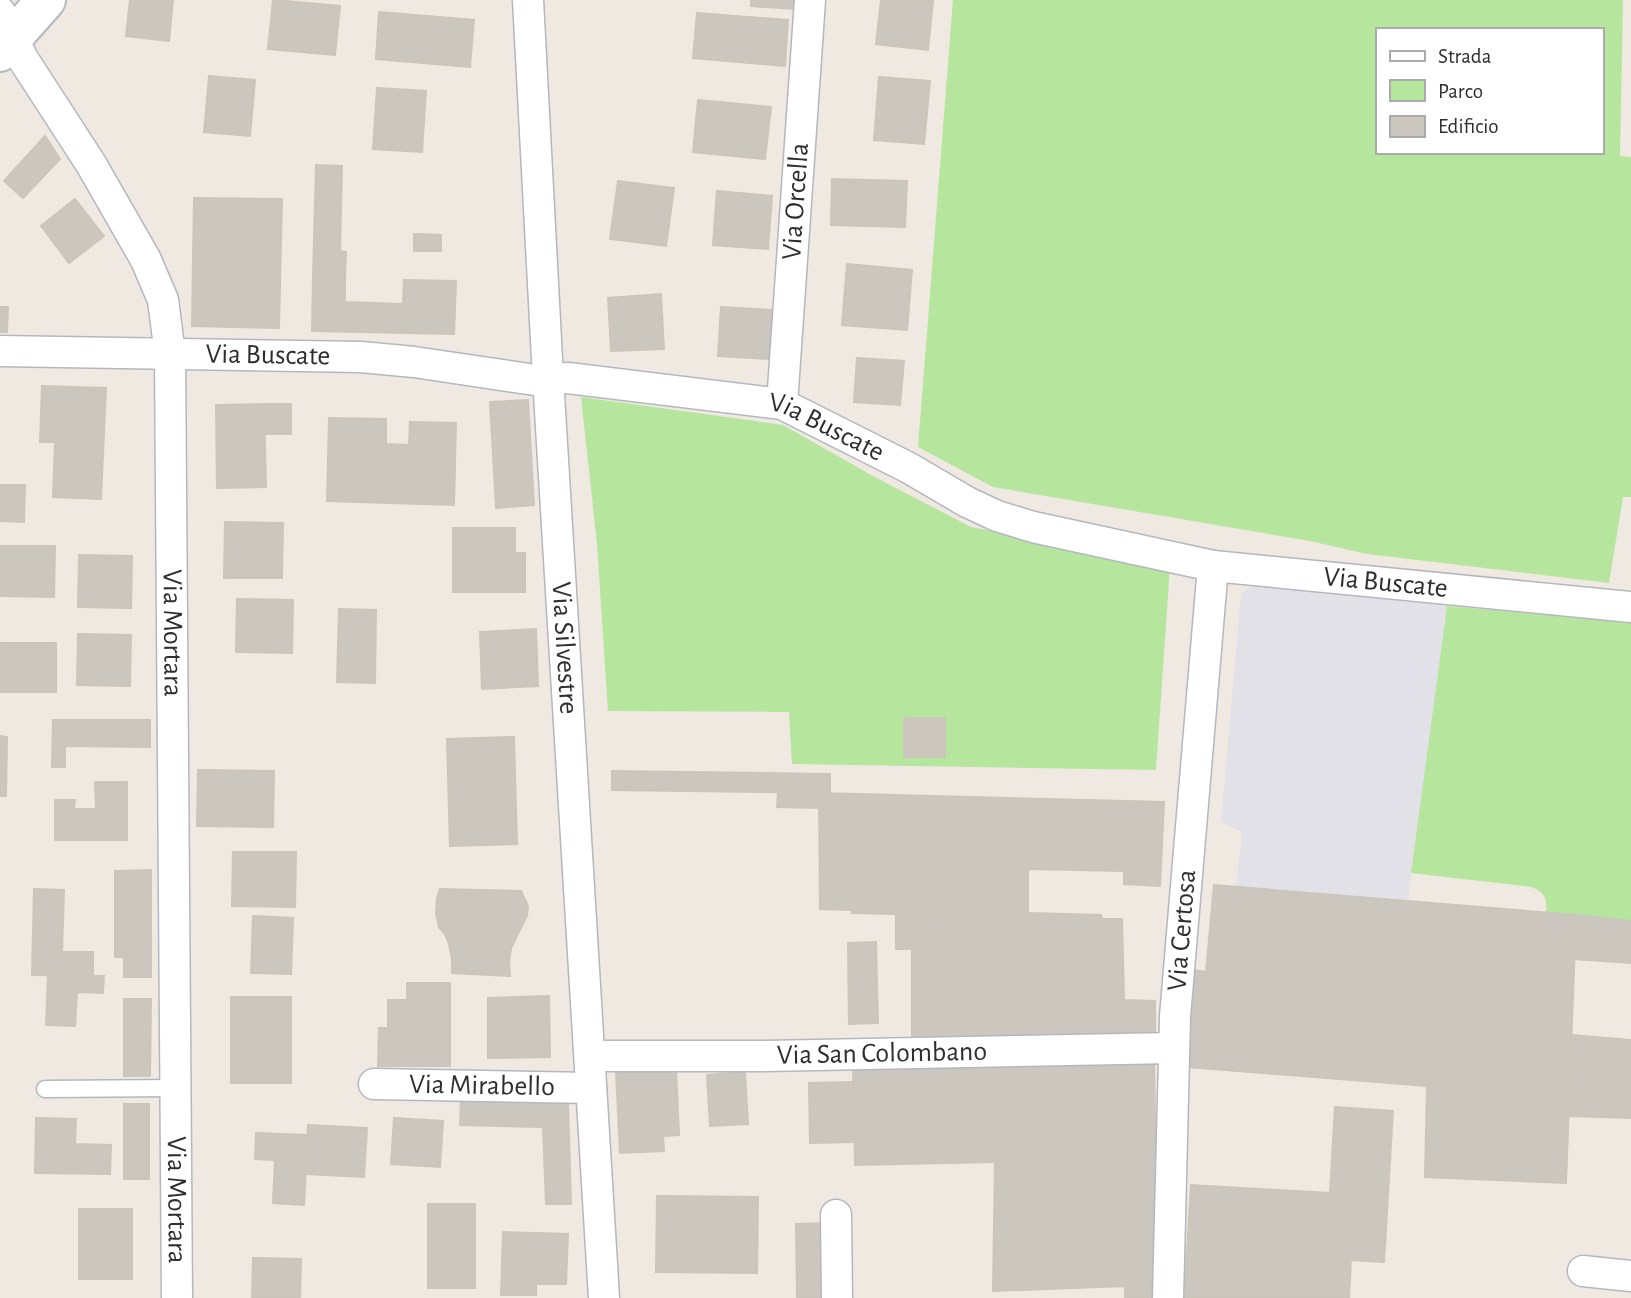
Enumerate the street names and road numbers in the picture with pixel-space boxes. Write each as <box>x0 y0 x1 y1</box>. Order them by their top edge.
street label: Via Orcella <box>778 142 814 261</box>
street label: Via Buscate <box>205 340 331 370</box>
street label: Via Buscate <box>768 389 888 467</box>
street label: Via Buscate <box>1322 563 1449 603</box>
street label: Via Mortara <box>158 569 187 697</box>
street label: Via Silvestre <box>546 581 582 715</box>
street label: Via Certosa <box>1163 869 1201 992</box>
street label: Via San Colombano <box>777 1038 987 1070</box>
street label: Via Mirabello <box>409 1071 555 1101</box>
street label: Via Mortara <box>162 1136 191 1264</box>

